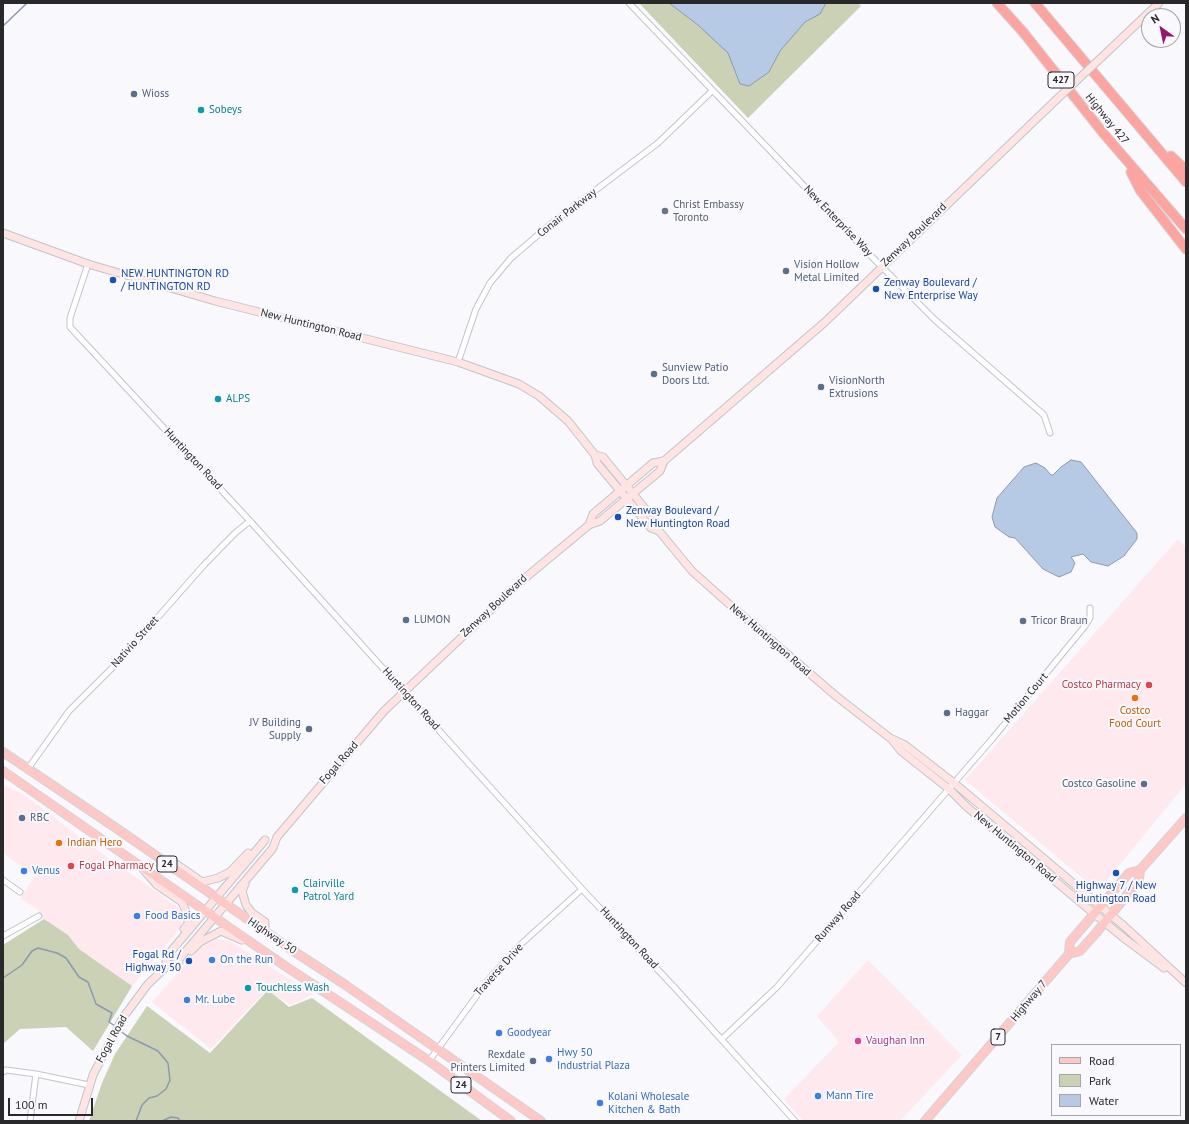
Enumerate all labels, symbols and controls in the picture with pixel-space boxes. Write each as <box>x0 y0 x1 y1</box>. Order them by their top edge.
north arrow <box>1141 8 1181 48</box>
text: N <box>1148 11 1162 27</box>
road number: 427 <box>1048 72 1074 88</box>
place label: Wioss <box>142 87 169 101</box>
marker: Wioss <box>129 89 139 99</box>
street label: Highway 427 <box>1082 91 1132 147</box>
place label: Sobeys <box>209 103 242 117</box>
marker: Sobeys <box>196 105 206 115</box>
street label: New Enterprise Way <box>801 183 875 259</box>
street label: Conair Parkway <box>535 186 599 240</box>
place label: Christ Embassy Toronto <box>673 198 744 224</box>
street label: Zenway Boulevard <box>879 200 949 270</box>
marker: Christ Embassy Toronto <box>660 206 670 216</box>
place label: Vision Hollow Metal Limited <box>794 258 859 284</box>
marker: Vision Hollow Metal Limited <box>781 266 791 276</box>
place label: NEW HUNTINGTON RD / HUNTINGTON RD <box>121 267 229 293</box>
marker: NEW HUNTINGTON RD / HUNTINGTON RD <box>108 275 118 285</box>
place label: Zenway Boulevard / New Enterprise Way <box>884 276 978 302</box>
marker: Zenway Boulevard / New Enterprise Way <box>871 284 881 294</box>
street label: New Huntington Road <box>259 306 363 344</box>
place label: Sunview Patio Doors Ltd. <box>662 361 728 387</box>
marker: Sunview Patio Doors Ltd. <box>649 369 659 379</box>
place label: VisionNorth Extrusions <box>829 374 885 400</box>
marker: VisionNorth Extrusions <box>816 382 826 392</box>
place label: ALPS <box>226 392 250 406</box>
marker: ALPS <box>213 394 223 404</box>
street label: Huntington Road <box>161 425 225 493</box>
place label: Zenway Boulevard / New Huntington Road <box>626 504 730 530</box>
marker: Zenway Boulevard / New Huntington Road <box>613 512 623 522</box>
street label: Zenway Boulevard <box>458 572 530 640</box>
street label: New Huntington Road <box>727 601 813 679</box>
place label: LUMON <box>414 613 450 627</box>
street label: Nativio Street <box>108 614 162 670</box>
place label: Tricor Braun <box>1031 614 1087 628</box>
marker: LUMON <box>401 615 411 625</box>
marker: Tricor Braun <box>1018 616 1028 626</box>
street label: Huntington Road <box>379 665 443 733</box>
street label: Motion Court <box>1001 670 1051 726</box>
place label: Costco Pharmacy <box>1062 678 1141 692</box>
marker: Costco Pharmacy <box>1144 680 1154 690</box>
marker: Costco Food Court <box>1130 693 1140 703</box>
place label: Costco Food Court <box>1109 704 1161 730</box>
place label: Haggar <box>955 706 989 720</box>
marker: Haggar <box>942 708 952 718</box>
place label: JV Building Supply <box>249 716 301 742</box>
marker: JV Building Supply <box>304 724 314 734</box>
street label: Fogal Road <box>317 739 361 787</box>
place label: Costco Gasoline <box>1062 777 1136 791</box>
marker: Costco Gasoline <box>1139 779 1149 789</box>
street label: New Huntington Road <box>971 809 1059 885</box>
place label: RBC <box>30 811 49 825</box>
marker: RBC <box>17 813 27 823</box>
place label: Indian Hero <box>67 836 122 850</box>
marker: Indian Hero <box>54 838 64 848</box>
road number: 24 <box>157 856 177 872</box>
place label: Fogal Pharmacy <box>79 859 154 873</box>
marker: Fogal Pharmacy <box>66 861 76 871</box>
place label: Venus <box>32 864 60 878</box>
marker: Venus <box>19 866 29 876</box>
marker: Highway 7 / New Huntington Road <box>1111 868 1121 878</box>
place label: Clairville Patrol Yard <box>303 877 354 903</box>
place label: Highway 7 / New Huntington Road <box>1076 879 1156 905</box>
marker: Clairville Patrol Yard <box>290 885 300 895</box>
street label: Runway Road <box>812 889 864 945</box>
street label: Huntington Road <box>597 904 661 972</box>
place label: Food Basics <box>145 909 200 923</box>
marker: Food Basics <box>132 911 142 921</box>
street label: Highway 50 <box>245 915 299 957</box>
street label: Traverse Drive <box>472 941 526 999</box>
place label: Fogal Rd / Highway 50 <box>125 948 181 974</box>
place label: On the Run <box>220 953 273 967</box>
marker: On the Run <box>207 955 217 965</box>
marker: Fogal Rd / Highway 50 <box>184 956 194 966</box>
street label: Highway 7 <box>1008 978 1050 1024</box>
place label: Touchless Wash <box>256 981 329 995</box>
marker: Touchless Wash <box>243 983 253 993</box>
place label: Mr. Lube <box>195 993 235 1007</box>
marker: Mr. Lube <box>182 995 192 1005</box>
street label: Fogal Road <box>94 1013 130 1065</box>
place label: Goodyear <box>507 1026 551 1040</box>
marker: Goodyear <box>494 1028 504 1038</box>
road number: 7 <box>991 1029 1005 1045</box>
place label: Vaughan Inn <box>866 1034 925 1048</box>
marker: Vaughan Inn <box>853 1036 863 1046</box>
legend <box>1051 1044 1181 1116</box>
place label: Hwy 50 Industrial Plaza <box>557 1046 630 1072</box>
place label: Rexdale Printers Limited <box>450 1048 525 1074</box>
text: Road <box>1089 1053 1114 1068</box>
marker: Hwy 50 Industrial Plaza <box>544 1054 554 1064</box>
marker: Rexdale Printers Limited <box>528 1056 538 1066</box>
text: Park <box>1089 1073 1111 1088</box>
road number: 24 <box>451 1077 471 1093</box>
place label: Mann Tire <box>826 1089 874 1103</box>
scale bar <box>10 1090 95 1116</box>
place label: Kolani Wholesale Kitchen & Bath <box>608 1090 689 1116</box>
marker: Mann Tire <box>813 1091 823 1101</box>
text: Water <box>1089 1093 1119 1108</box>
text: 100 m <box>15 1097 48 1112</box>
marker: Kolani Wholesale Kitchen & Bath <box>595 1098 605 1108</box>

